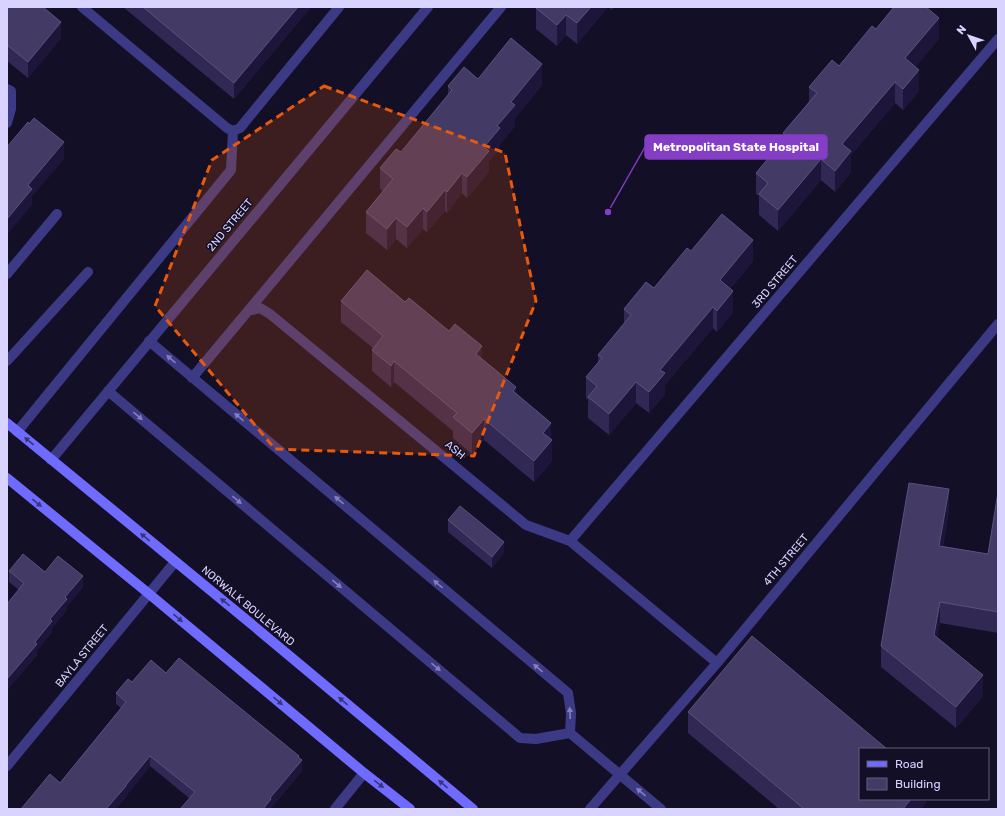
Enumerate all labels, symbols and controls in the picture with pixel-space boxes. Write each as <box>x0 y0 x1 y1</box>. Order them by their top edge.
north arrow <box>949 16 989 56</box>
text: N <box>954 23 969 37</box>
callout: Metropolitan State Hospital <box>645 135 827 159</box>
text: Metropolitan State Hospital <box>653 140 819 154</box>
street label: 2ND STREET <box>204 196 256 254</box>
street label: 3RD STREET <box>749 253 801 311</box>
one-way arrow <box>165 355 176 364</box>
one-way arrow <box>133 412 143 421</box>
one-way arrow <box>234 412 244 421</box>
one-way arrow <box>24 437 35 446</box>
street label: ASH <box>442 438 468 462</box>
one-way arrow <box>232 496 243 505</box>
one-way arrow <box>333 496 344 505</box>
one-way arrow <box>31 498 42 507</box>
street label: 4TH STREET <box>761 531 812 589</box>
one-way arrow <box>140 532 151 541</box>
street label: NORWALK BOULEVARD <box>199 563 297 649</box>
one-way arrow <box>332 579 342 588</box>
one-way arrow <box>433 580 444 589</box>
one-way arrow <box>219 598 230 607</box>
one-way arrow <box>173 614 184 623</box>
street label: BAYLA STREET <box>53 622 112 690</box>
one-way arrow <box>431 663 442 672</box>
one-way arrow <box>533 663 543 672</box>
one-way arrow <box>338 696 349 705</box>
one-way arrow <box>273 697 284 706</box>
one-way arrow <box>567 706 573 719</box>
legend <box>859 748 989 800</box>
text: Road <box>895 757 923 771</box>
text: Building <box>895 777 941 791</box>
one-way arrow <box>373 780 384 788</box>
one-way arrow <box>438 780 448 789</box>
one-way arrow <box>635 787 646 796</box>

